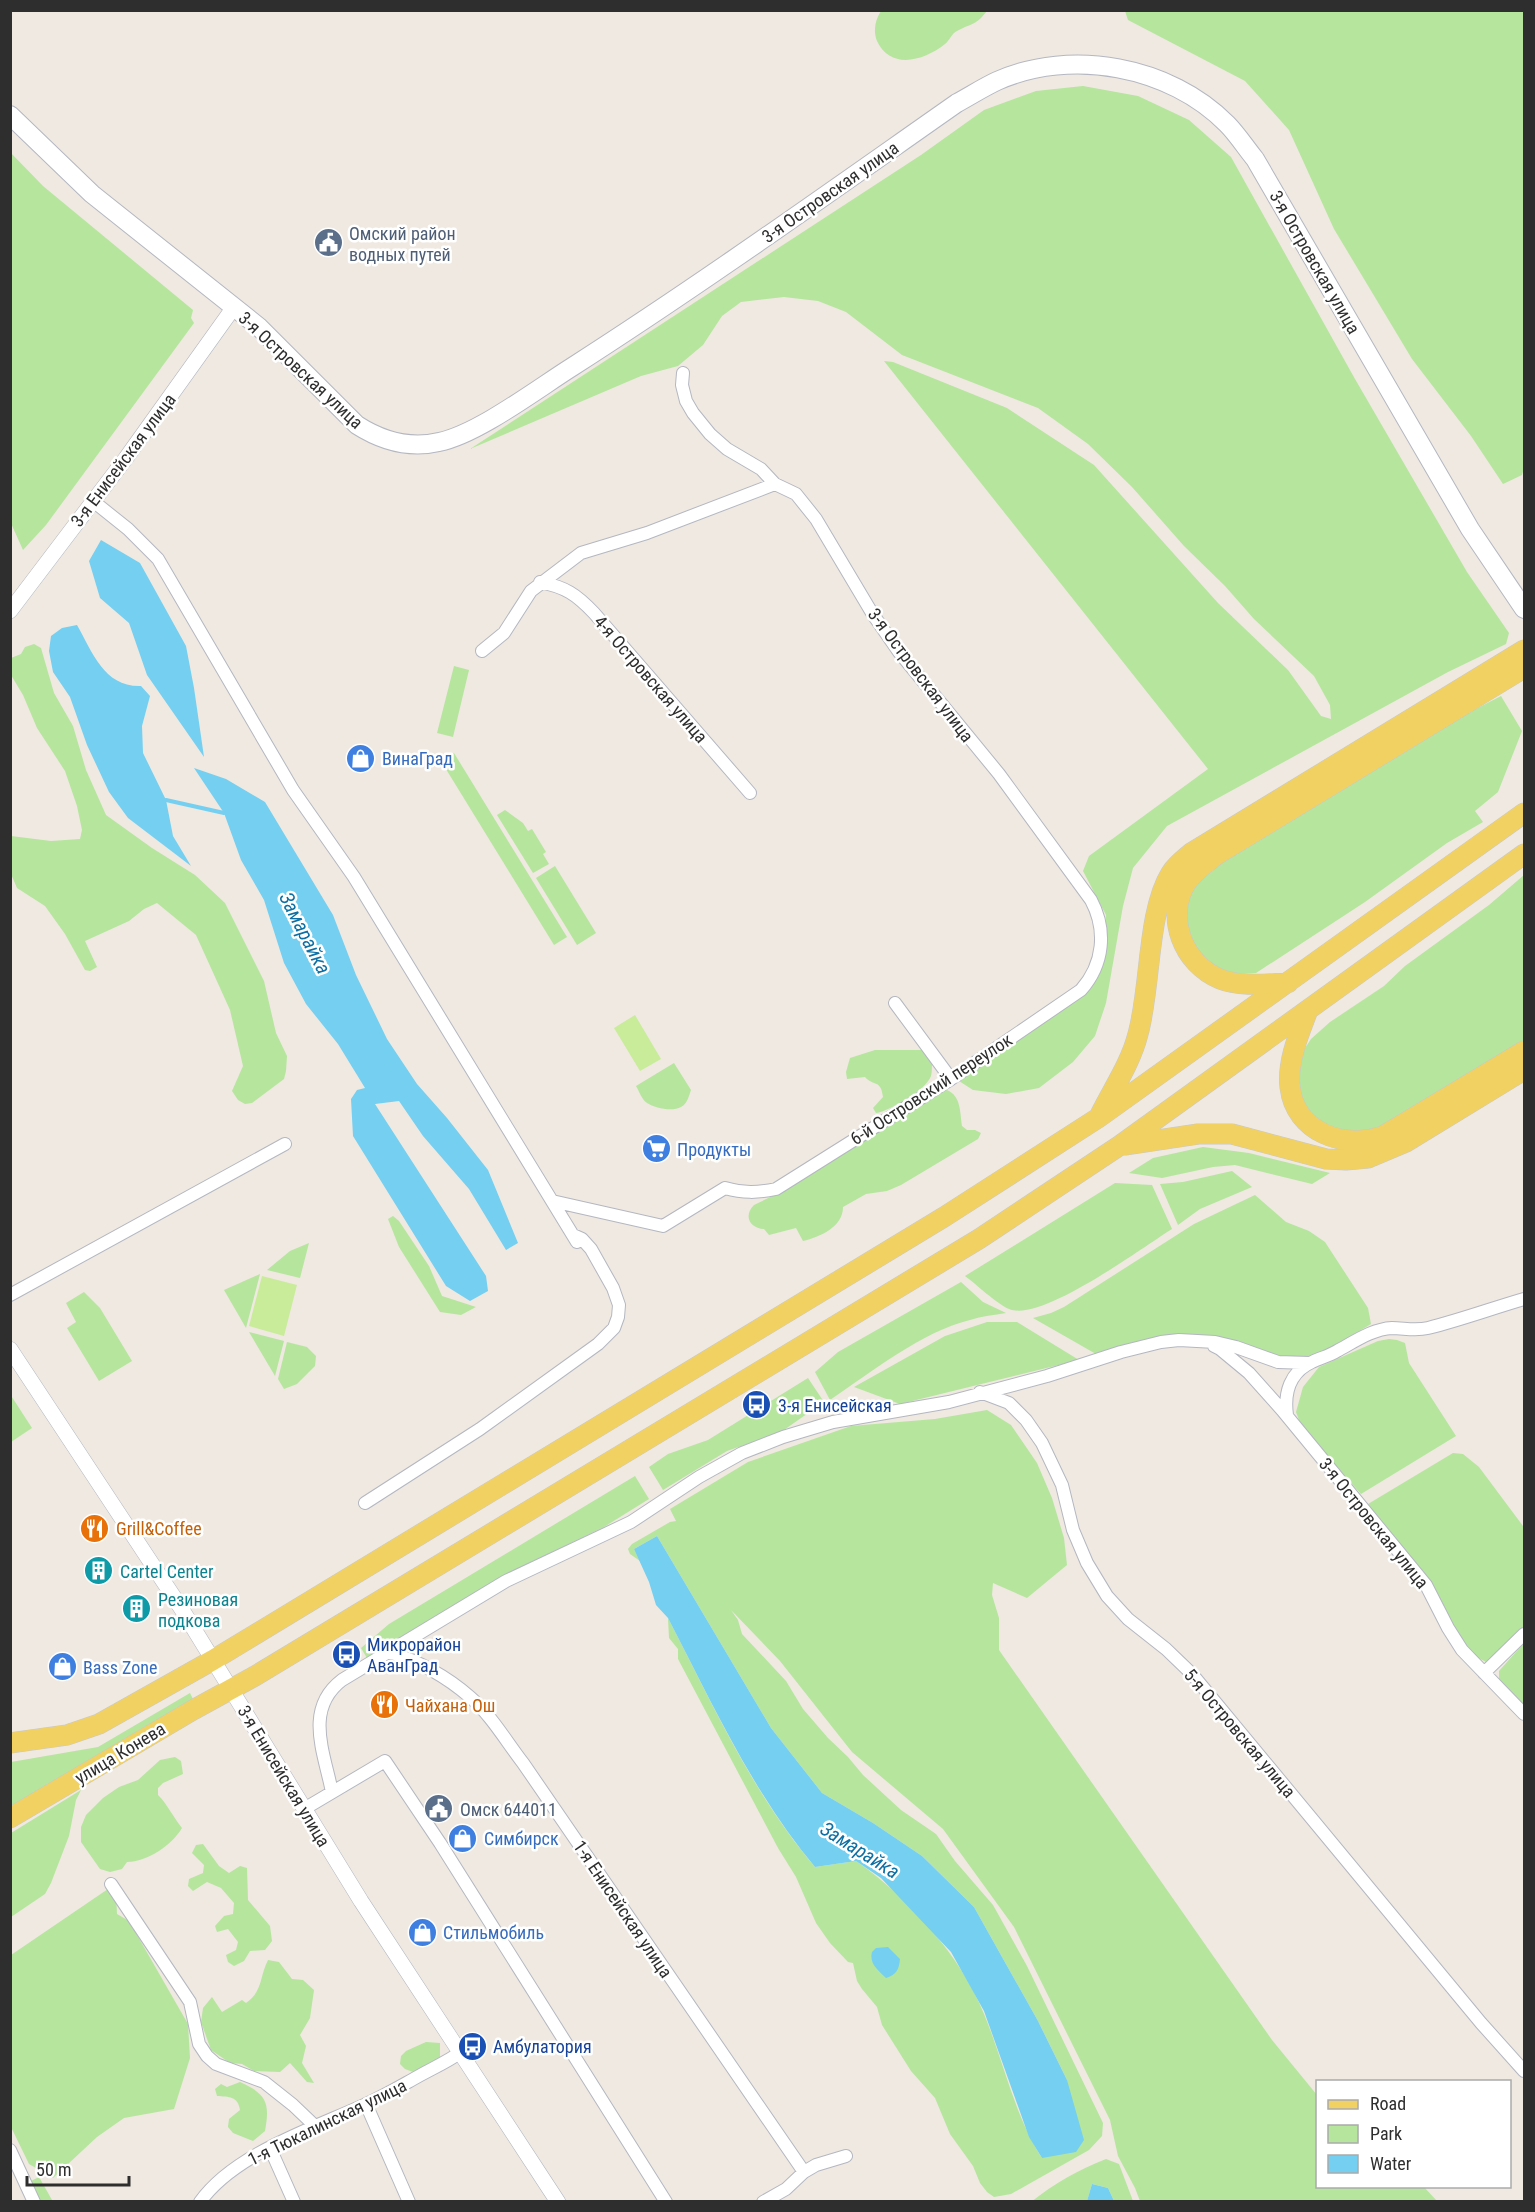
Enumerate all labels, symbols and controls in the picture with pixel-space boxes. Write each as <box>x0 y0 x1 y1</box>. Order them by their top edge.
street label: 3-я Островская улица <box>758 137 902 247</box>
street label: 3-я Островская улица <box>1265 187 1365 337</box>
place label: Омский район водных путей <box>349 223 456 265</box>
public building icon: Омский район водных путей <box>312 227 344 259</box>
street label: 3-я Островская улица <box>235 307 367 433</box>
street label: 3-я Енисейская улица <box>66 389 180 531</box>
street label: 3-я Островская улица <box>864 604 978 746</box>
street label: 4-я Островская улица <box>590 611 712 747</box>
shop icon: ВинаГрад <box>345 742 377 774</box>
place label: ВинаГрад <box>382 748 453 769</box>
water label: Замарайка <box>274 888 336 978</box>
street label: 6-й Островский переулок <box>846 1029 1016 1149</box>
supermarket icon: Продукты <box>640 1133 672 1165</box>
place label: Продукты <box>677 1139 751 1160</box>
bus stop icon: 3-я Енисейская <box>741 1389 773 1421</box>
place label: 3-я Енисейская <box>778 1395 892 1416</box>
street label: 3-я Островская улица <box>1315 1453 1433 1593</box>
restaurant icon: Grill&Coffee <box>79 1512 111 1544</box>
place label: Grill&Coffee <box>116 1518 202 1539</box>
building icon: Cartel Center <box>83 1555 115 1587</box>
place label: Cartel Center <box>120 1561 214 1582</box>
place label: Резиновая подкова <box>158 1589 238 1631</box>
building icon: Резиновая подкова <box>121 1593 153 1625</box>
place label: Микрорайон АванГрад <box>367 1634 461 1676</box>
bus stop icon: Микрорайон АванГрад <box>330 1638 362 1670</box>
shop icon: Bass Zone <box>46 1651 78 1683</box>
place label: Bass Zone <box>83 1657 157 1678</box>
street label: 5-я Островская улица <box>1180 1664 1300 1802</box>
restaurant icon: Чайхана Ош <box>368 1689 400 1721</box>
place label: Чайхана Ош <box>405 1695 496 1716</box>
street label: 3-я Енисейская улица <box>233 1701 335 1851</box>
street label: улица Конева <box>71 1718 169 1788</box>
public building icon: Омск 644011 <box>423 1793 455 1825</box>
place label: Омск 644011 <box>460 1799 557 1820</box>
water label: Замарайка <box>816 1816 904 1884</box>
shop icon: Симбирск <box>447 1822 479 1854</box>
place label: Симбирск <box>484 1828 559 1849</box>
street label: 1-я Енисейская улица <box>569 1836 677 1982</box>
shop icon: Стильмобиль <box>406 1916 438 1948</box>
place label: Стильмобиль <box>443 1922 544 1943</box>
bus stop icon: Амбулатория <box>456 2030 488 2062</box>
place label: Амбулатория <box>493 2036 592 2057</box>
street label: 1-я Тюкалинская улица <box>244 2074 410 2170</box>
legend <box>1316 2080 1511 2188</box>
text: Road <box>1370 2093 1406 2114</box>
text: Park <box>1370 2123 1402 2144</box>
scale bar <box>27 2149 129 2187</box>
text: Water <box>1370 2153 1412 2174</box>
text: 50 m <box>36 2159 71 2180</box>

